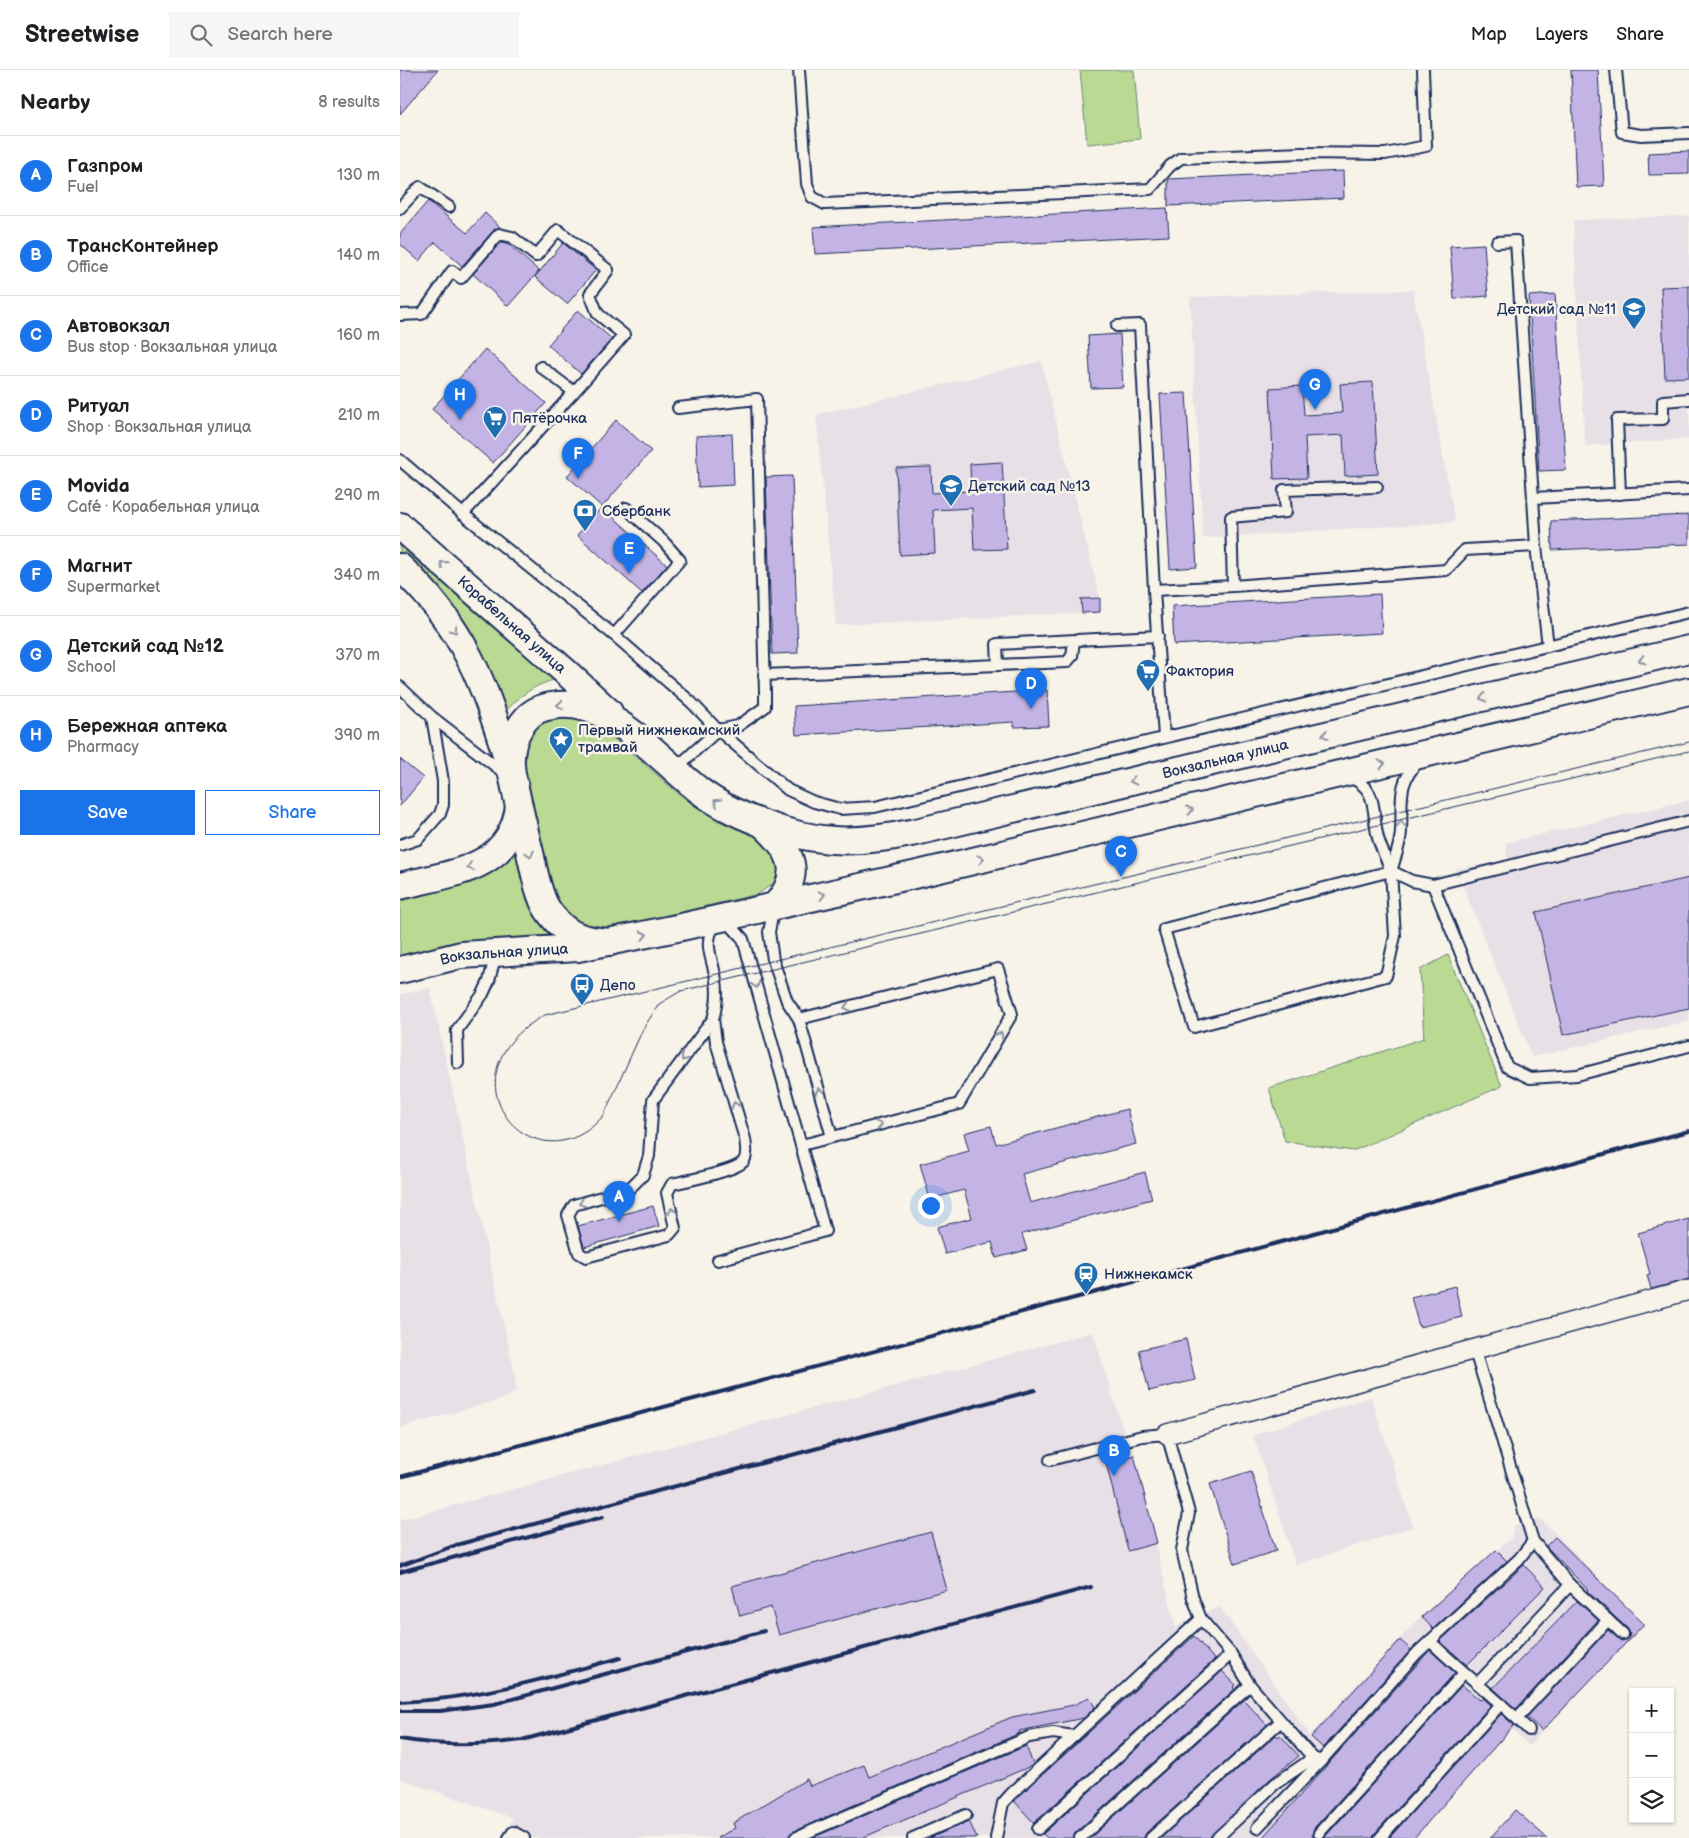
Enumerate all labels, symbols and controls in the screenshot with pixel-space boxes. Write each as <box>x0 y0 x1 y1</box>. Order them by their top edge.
search box <box>169 12 519 57</box>
text: Streetwise <box>25 20 139 49</box>
icon: search <box>187 21 215 49</box>
text: Search here <box>227 23 333 46</box>
text: Map <box>1471 24 1507 45</box>
text: Layers <box>1535 24 1588 45</box>
text: Share <box>1616 24 1664 45</box>
text: Nearby <box>20 90 90 115</box>
text: 8 results <box>318 93 380 112</box>
text: Газпром <box>67 155 143 178</box>
text: A <box>31 166 41 185</box>
text: 130 m <box>337 166 380 185</box>
text: Fuel <box>67 178 98 197</box>
text: ТрансКонтейнер <box>67 235 218 258</box>
text: B <box>30 246 42 265</box>
text: 140 m <box>337 246 380 265</box>
text: Office <box>67 258 109 277</box>
school or university icon: Детский сад №11 <box>1621 296 1647 330</box>
place label: Детский сад №11 <box>1497 300 1616 319</box>
text: Автовокзал <box>67 315 170 338</box>
text: C <box>30 326 42 345</box>
text: 160 m <box>337 326 380 345</box>
text: Bus stop · Вокзальная улица <box>67 338 277 357</box>
pin: G <box>1299 369 1331 410</box>
pin: H <box>444 379 476 420</box>
text: Ритуал <box>67 395 130 418</box>
supermarket icon: Пятёрочка <box>482 405 508 439</box>
text: D <box>30 406 42 425</box>
text: 210 m <box>338 406 380 425</box>
place label: Пятёрочка <box>512 409 587 428</box>
text: Shop · Вокзальная улица <box>67 418 252 437</box>
pin: F <box>562 438 594 479</box>
school or university icon: Детский сад №13 <box>938 473 964 507</box>
text: Movida <box>67 475 130 498</box>
place label: Детский сад №13 <box>968 477 1091 496</box>
text: E <box>31 486 41 505</box>
text: 290 m <box>334 486 380 505</box>
text: Café · Корабельная улица <box>67 498 260 517</box>
bank icon: Сбербанк <box>572 498 598 532</box>
place label: Сбербанк <box>602 502 671 521</box>
pin: E <box>613 533 645 574</box>
text: Магнит <box>67 555 132 578</box>
one-way arrow <box>439 560 448 569</box>
text: F <box>31 566 41 585</box>
text: 340 m <box>333 566 380 585</box>
street label: Корабельная улица <box>453 572 570 678</box>
text: Supermarket <box>67 578 160 597</box>
one-way arrow <box>448 624 457 634</box>
text: Детский сад №12 <box>67 635 224 658</box>
text: G <box>30 646 42 665</box>
text: 370 m <box>335 646 380 665</box>
one-way arrow <box>1637 654 1646 665</box>
text: School <box>67 658 116 677</box>
supermarket icon: Фактория <box>1135 658 1161 692</box>
place label: Фактория <box>1166 662 1234 681</box>
pin: D <box>1015 668 1047 709</box>
one-way arrow <box>1479 692 1488 703</box>
one-way arrow <box>556 699 564 710</box>
text: Бережная аптека <box>67 715 227 738</box>
place label: Первый нижнекамский трамвай <box>578 721 740 757</box>
text: H <box>30 726 42 745</box>
text: 390 m <box>334 726 380 745</box>
place icon: Первый нижнекамский трамвай <box>548 726 574 760</box>
one-way arrow <box>1321 729 1330 740</box>
street label: Вокзальная улица <box>1161 735 1290 783</box>
text: Pharmacy <box>67 738 139 757</box>
one-way arrow <box>1378 759 1387 770</box>
one-way arrow <box>1129 775 1138 786</box>
button: Save <box>20 790 195 835</box>
button: Share <box>205 790 380 835</box>
one-way arrow <box>714 798 723 808</box>
one-way arrow <box>1186 805 1195 816</box>
one-way arrow <box>1396 819 1406 827</box>
pin: C <box>1105 836 1137 877</box>
one-way arrow <box>524 849 535 858</box>
one-way arrow <box>976 854 985 865</box>
one-way arrow <box>466 862 475 872</box>
one-way arrow <box>818 890 827 901</box>
one-way arrow <box>639 930 648 941</box>
street label: Вокзальная улица <box>438 939 569 969</box>
bus stop icon: Депо <box>569 972 595 1006</box>
place label: Депо <box>600 976 636 995</box>
one-way arrow <box>751 981 761 989</box>
one-way arrow <box>844 1001 852 1011</box>
one-way arrow <box>993 1032 1003 1041</box>
one-way arrow <box>681 1052 690 1062</box>
one-way arrow <box>814 1087 824 1095</box>
one-way arrow <box>731 1102 741 1110</box>
one-way arrow <box>875 1120 884 1131</box>
pin: A <box>603 1181 635 1222</box>
your location <box>918 1193 944 1219</box>
one-way arrow <box>578 1197 587 1207</box>
one-way arrow <box>667 1207 678 1216</box>
station icon: Нижнекамск <box>1073 1261 1099 1295</box>
place label: Нижнекамск <box>1104 1265 1193 1284</box>
pin: B <box>1098 1435 1130 1476</box>
map controls <box>1629 1688 1674 1823</box>
button: + <box>1629 1688 1674 1733</box>
button: − <box>1629 1733 1674 1778</box>
button: layers <box>1629 1778 1674 1823</box>

